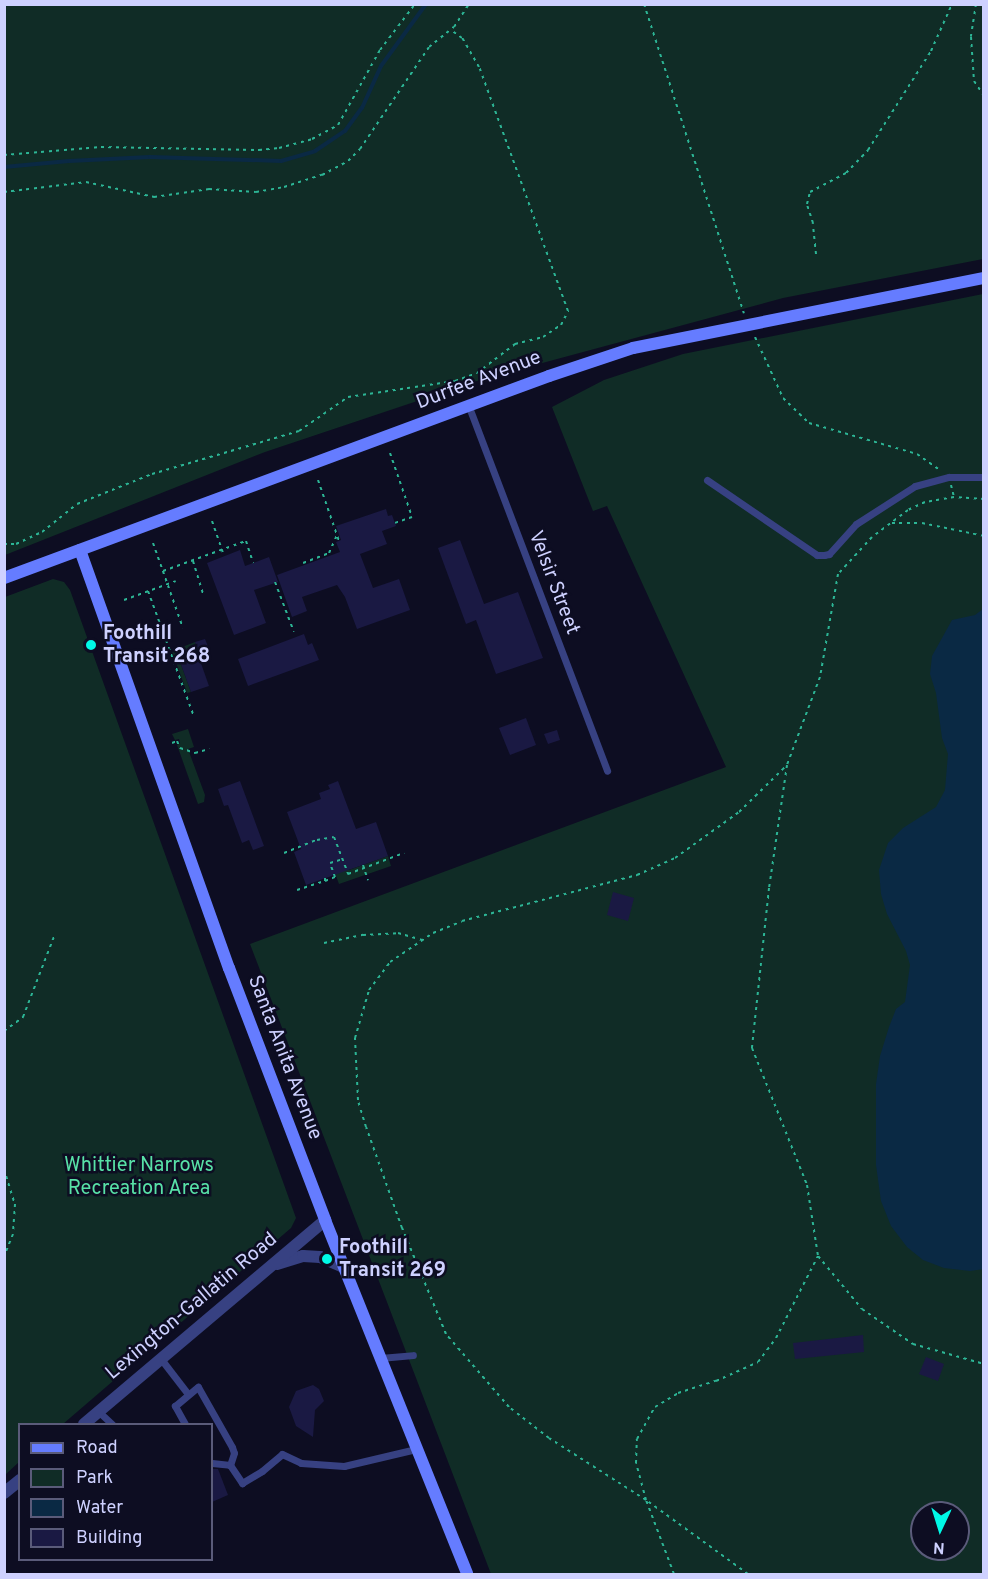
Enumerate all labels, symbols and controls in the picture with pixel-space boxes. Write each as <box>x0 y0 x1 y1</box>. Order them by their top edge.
street label: Durfee Avenue <box>413 346 545 416</box>
street label: Velsir Street <box>522 528 584 638</box>
place label: Foothill Transit 268 <box>103 622 210 669</box>
marker: Foothill Transit 268 <box>84 638 98 652</box>
street label: Santa Anita Avenue <box>241 972 327 1144</box>
park label: Whittier Narrows Recreation Area <box>64 1155 214 1202</box>
street label: Lexington-Gallatin Road <box>101 1228 283 1386</box>
place label: Foothill Transit 269 <box>339 1236 446 1283</box>
marker: Foothill Transit 269 <box>320 1252 334 1266</box>
legend <box>18 1423 213 1561</box>
text: Road <box>76 1437 118 1460</box>
text: Park <box>76 1467 113 1490</box>
text: Water <box>76 1497 123 1520</box>
north arrow <box>910 1501 970 1561</box>
text: Building <box>76 1527 142 1550</box>
text: N <box>932 1537 945 1557</box>

